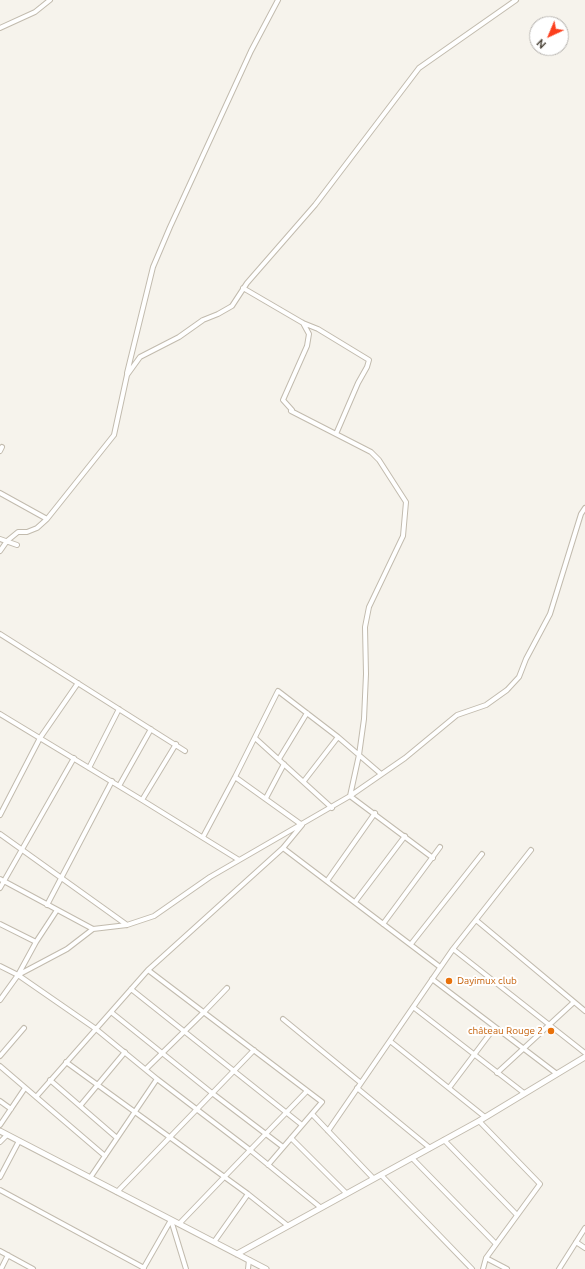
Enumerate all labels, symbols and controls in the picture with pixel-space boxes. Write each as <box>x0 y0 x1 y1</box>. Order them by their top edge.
north arrow <box>529 16 569 56</box>
text: N <box>534 37 548 51</box>
place label: Dayimux club <box>457 975 517 987</box>
marker: Dayimux club <box>444 976 454 986</box>
place label: château Rouge 2 <box>468 1025 543 1037</box>
marker: château Rouge 2 <box>546 1026 556 1036</box>

